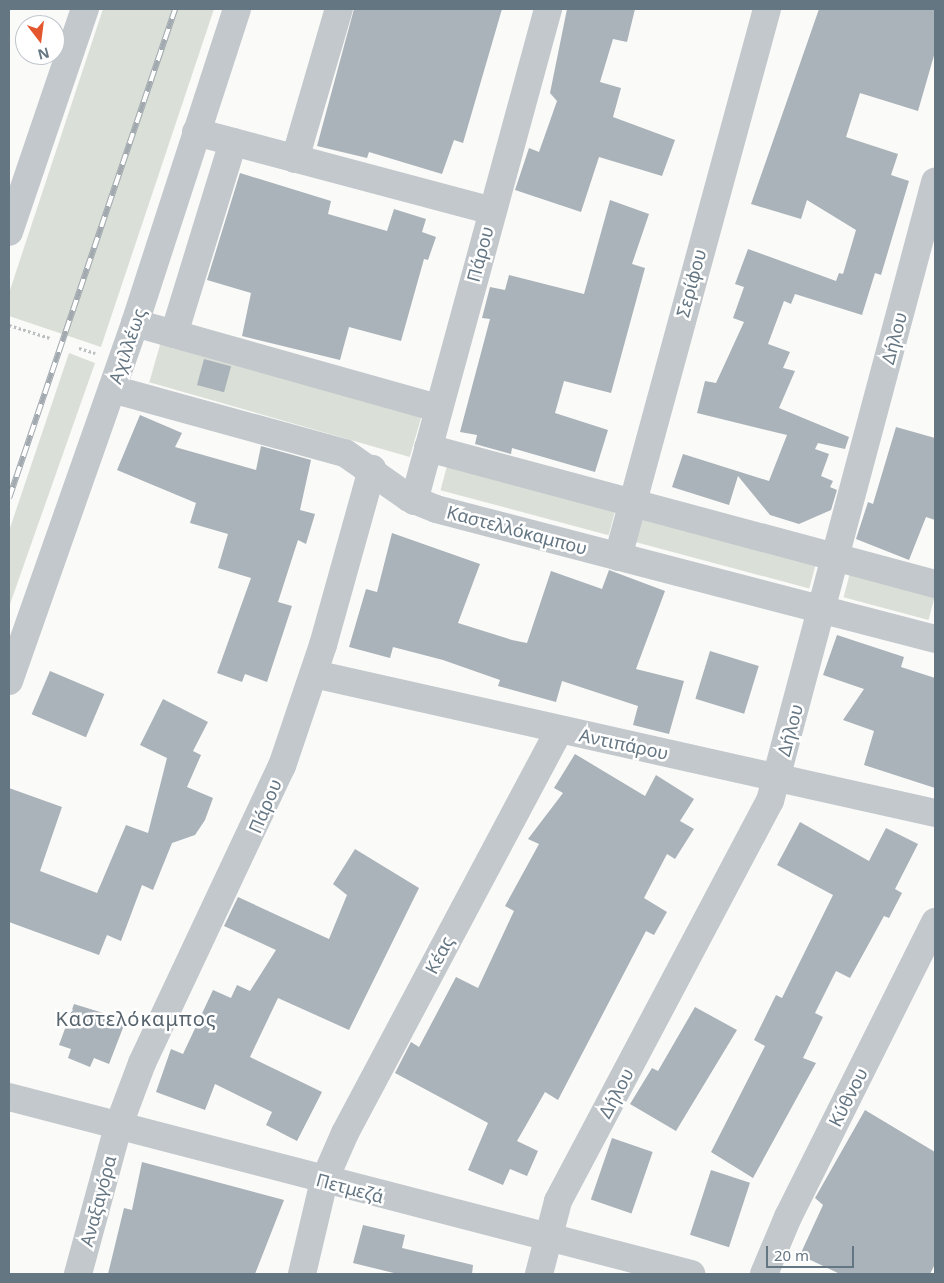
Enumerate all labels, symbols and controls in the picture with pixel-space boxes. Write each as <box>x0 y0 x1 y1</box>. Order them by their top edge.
north arrow <box>15 15 65 65</box>
text: N <box>36 43 52 65</box>
street label: Πάρου <box>462 224 498 284</box>
street label: Σερίφου <box>672 246 710 320</box>
street label: Αχιλλέως <box>104 305 150 387</box>
street label: Δήλου <box>877 309 911 367</box>
street label: Καστελλόκαμπου <box>444 501 590 559</box>
street label: Δήλου <box>773 701 807 759</box>
street label: Αντιπάρου <box>578 724 670 764</box>
street label: Πάρου <box>244 776 286 836</box>
street label: Κέας <box>420 933 458 977</box>
district label: Καστελόκαμπος <box>54 1006 218 1030</box>
street label: Δήλου <box>594 1064 638 1122</box>
street label: Κύθνου <box>824 1064 872 1130</box>
street label: Αναξαγόρα <box>76 1153 120 1249</box>
street label: Πετμεζά <box>314 1169 386 1207</box>
scale bar <box>769 1236 856 1268</box>
text: 20 m <box>774 1245 809 1265</box>

